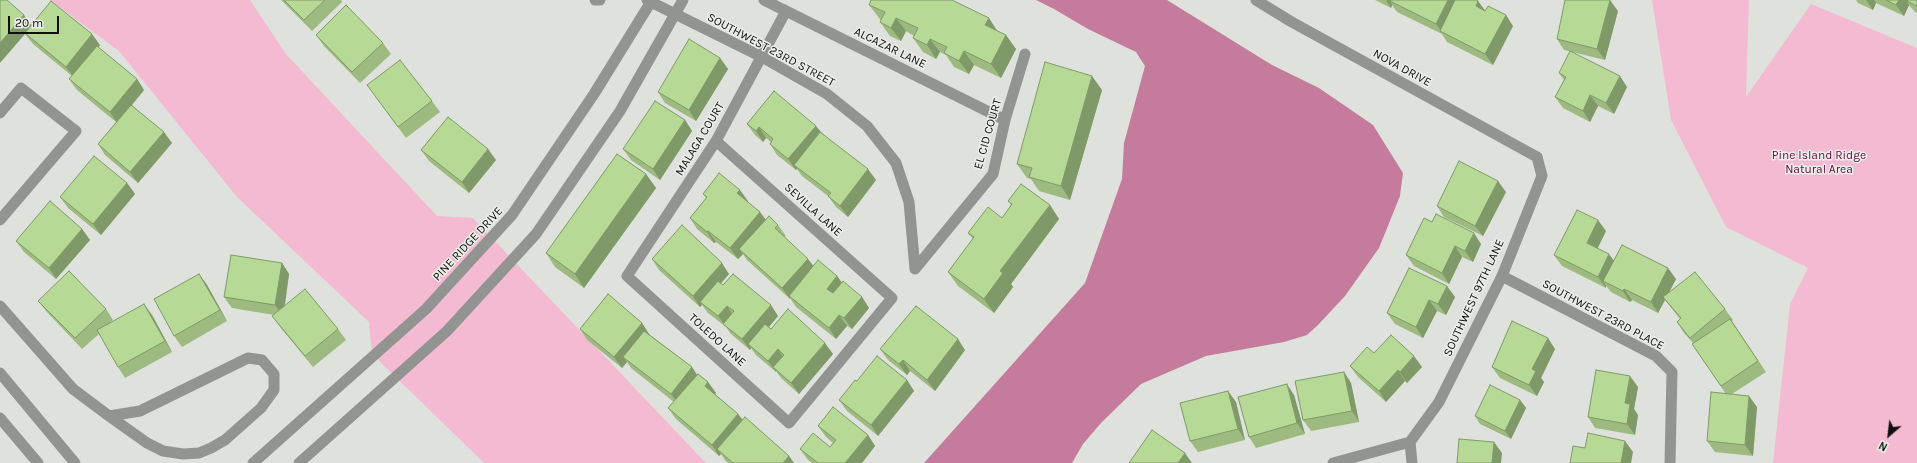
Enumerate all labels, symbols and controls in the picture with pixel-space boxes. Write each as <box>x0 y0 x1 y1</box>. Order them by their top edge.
scale bar <box>10 8 61 34</box>
street label: SOUTHWEST 23RD STREET <box>705 10 837 90</box>
text: 20 m <box>15 16 43 30</box>
street label: ALCAZAR LANE <box>852 24 928 72</box>
street label: NOVA DRIVE <box>1370 46 1434 90</box>
street label: EL CID COURT <box>971 97 1005 171</box>
street label: MALAGA COURT <box>672 100 728 178</box>
park label: Pine Island Ridge Natural Area <box>1772 149 1866 177</box>
street label: SEVILLA LANE <box>781 180 845 240</box>
street label: PINE RIDGE DRIVE <box>430 204 506 284</box>
street label: SOUTHWEST 97TH LANE <box>1441 237 1507 359</box>
street label: SOUTHWEST 23RD PLACE <box>1540 277 1666 353</box>
street label: TOLEDO LANE <box>685 311 749 369</box>
north arrow <box>1869 415 1909 455</box>
text: N <box>1877 438 1890 454</box>

